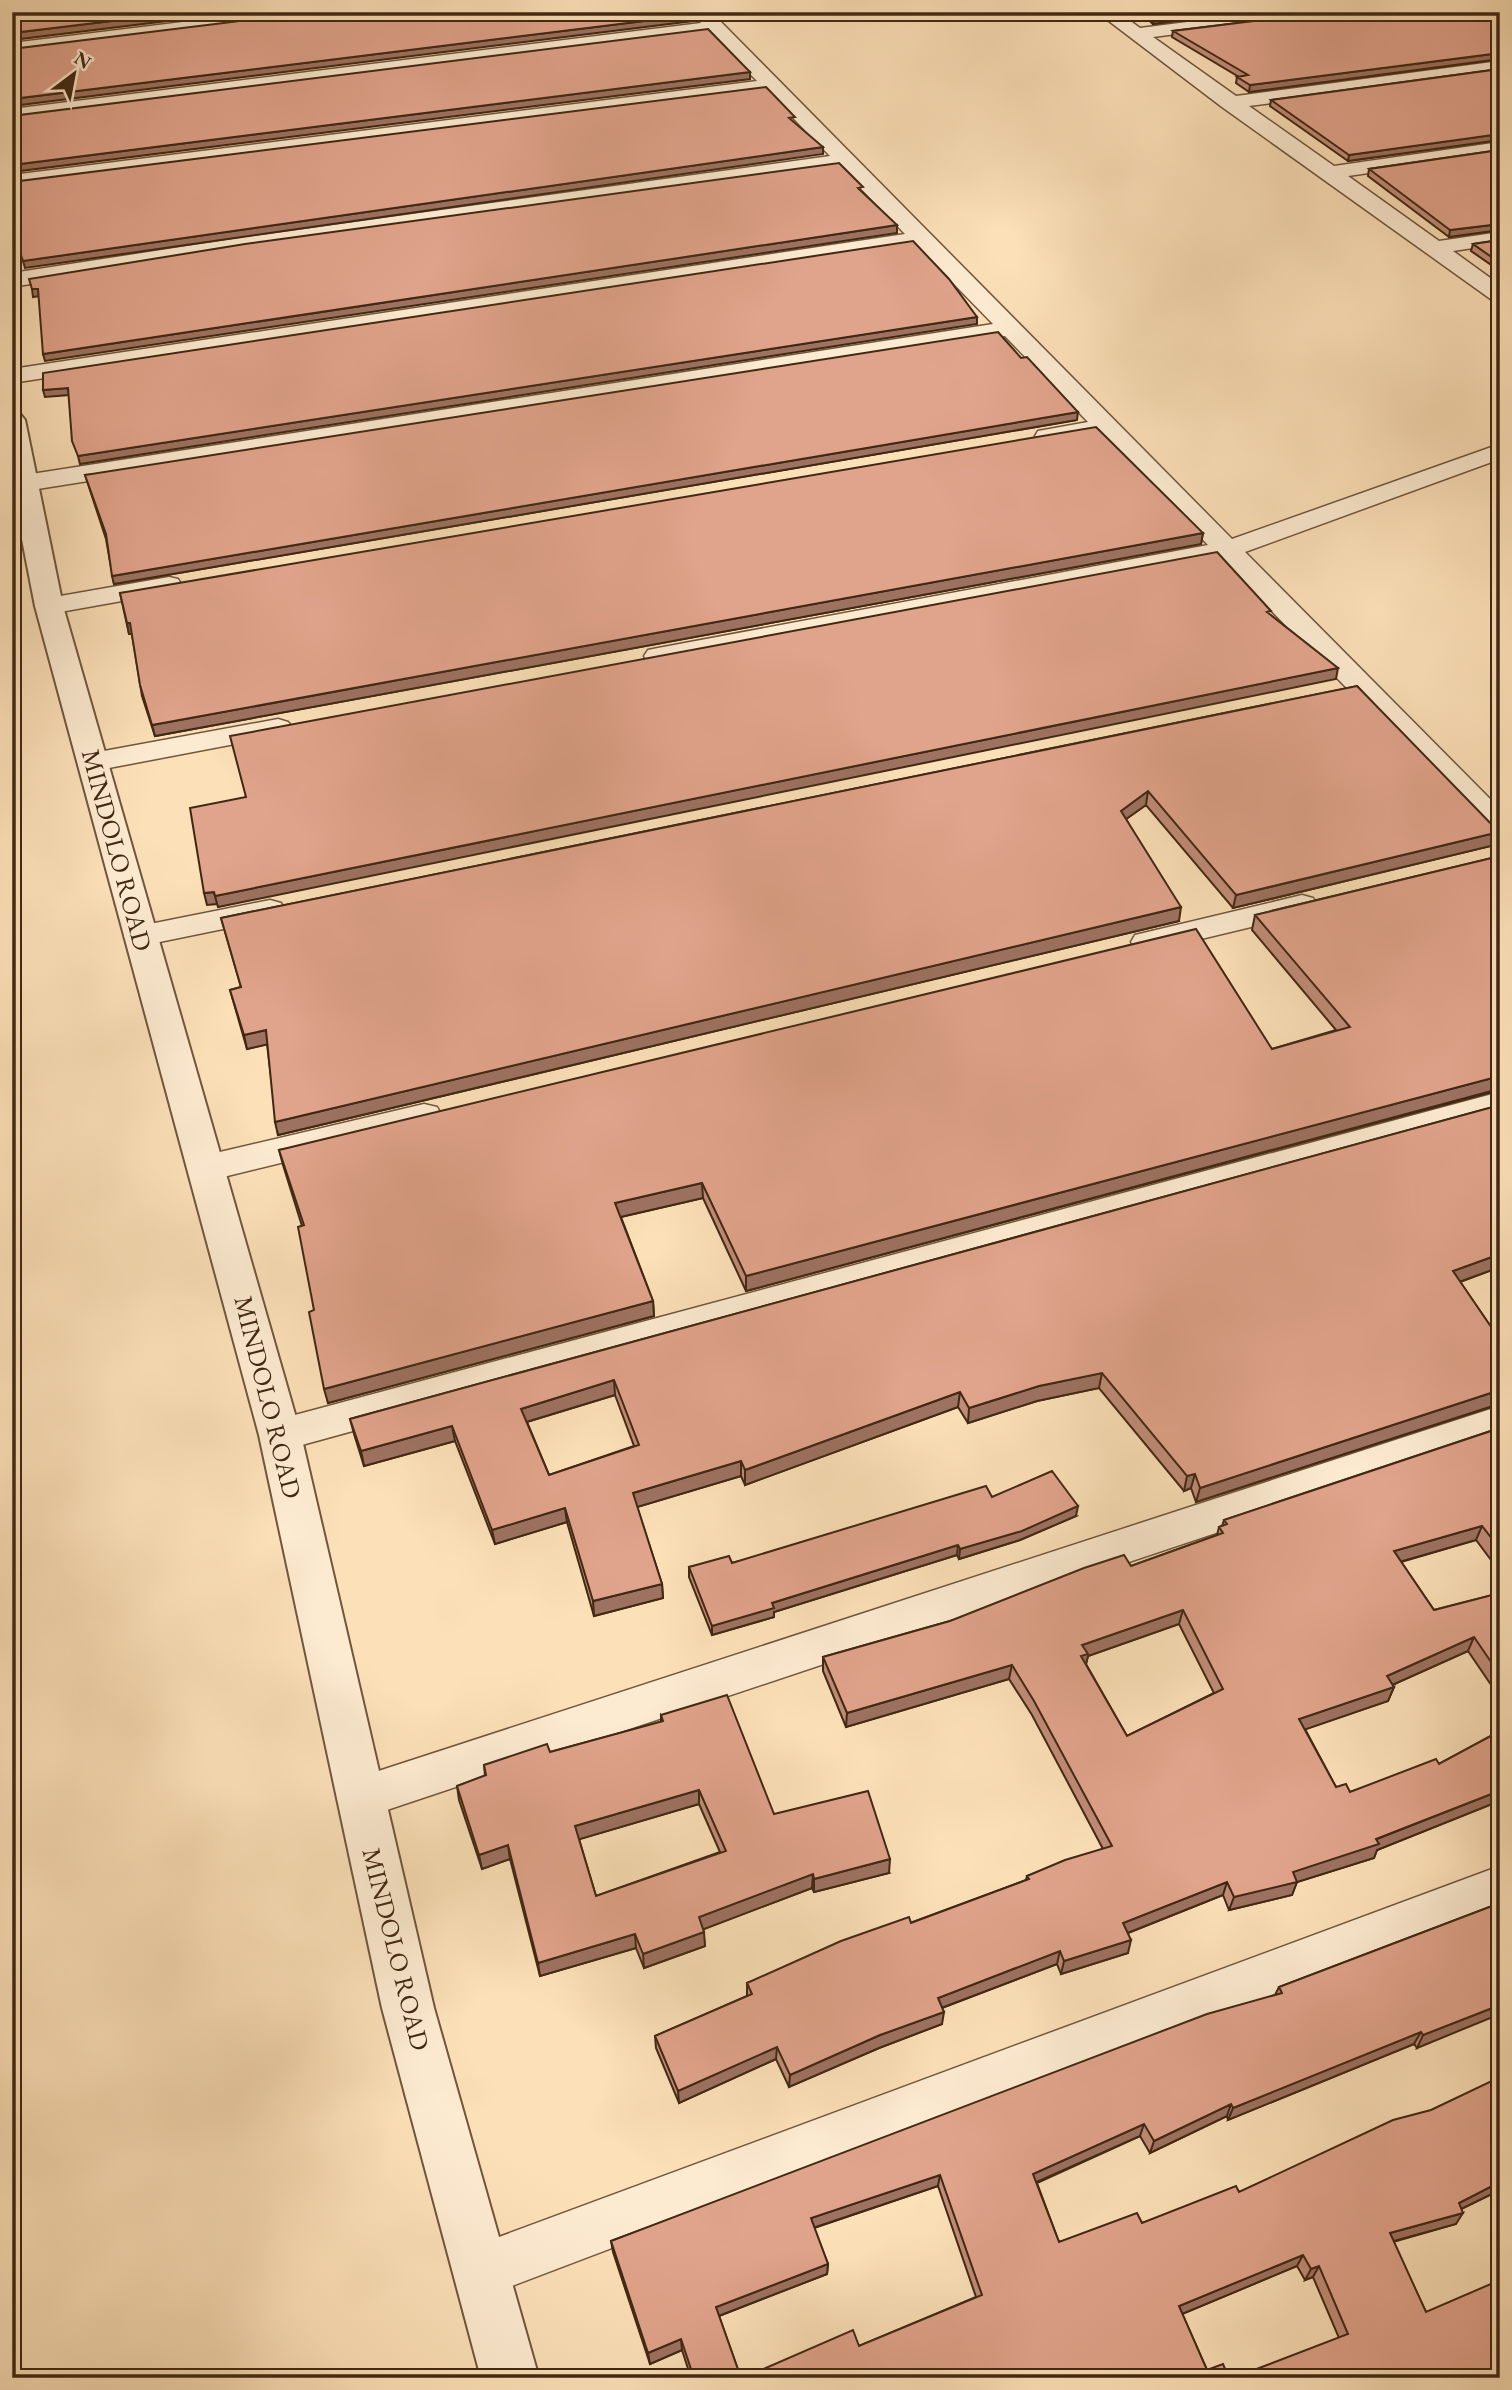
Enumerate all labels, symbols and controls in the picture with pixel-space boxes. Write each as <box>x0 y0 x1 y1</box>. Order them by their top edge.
north arrow <box>38 38 108 108</box>
text: N <box>70 45 96 75</box>
street label: MINDOLO ROAD <box>74 745 160 955</box>
street label: MINDOLO ROAD <box>226 1292 310 1502</box>
street label: MINDOLO ROAD <box>354 1844 438 2054</box>

